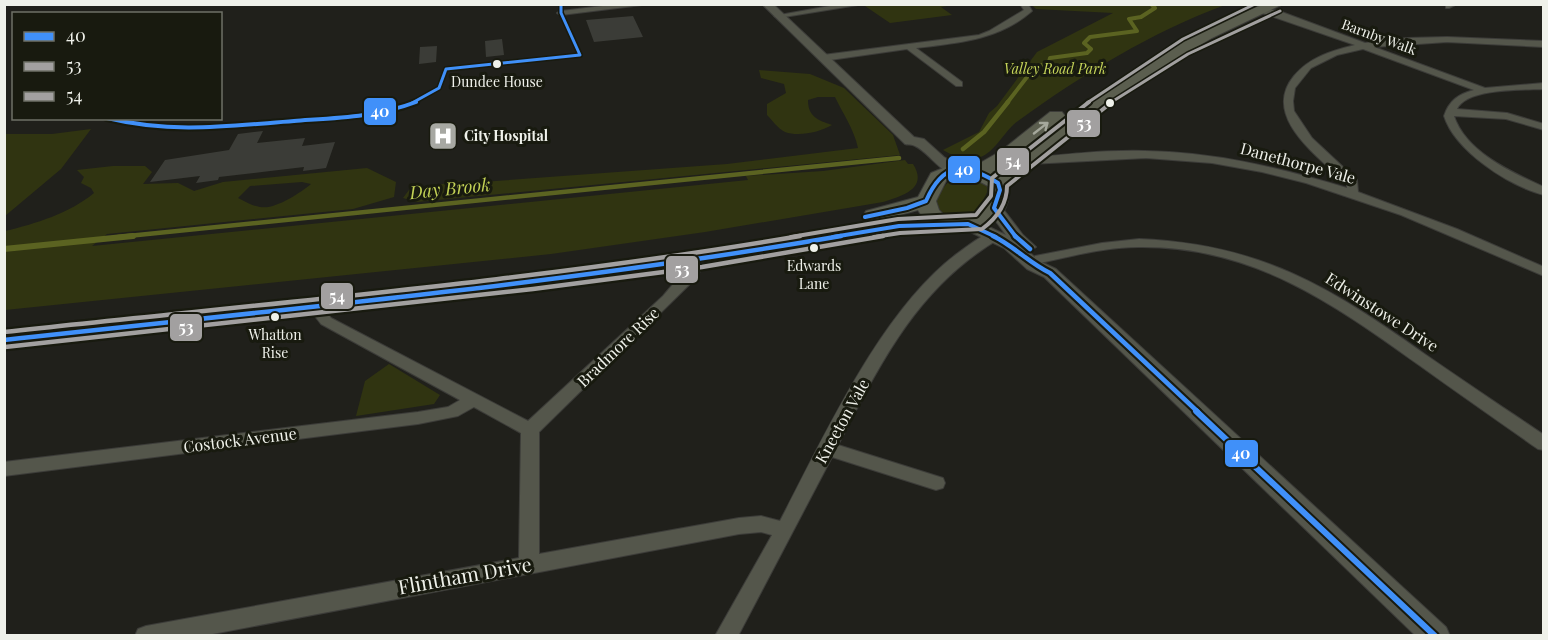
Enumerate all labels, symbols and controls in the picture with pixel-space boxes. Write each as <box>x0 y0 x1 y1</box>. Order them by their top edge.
legend <box>12 12 222 120</box>
street label: Barnby Walk <box>1339 14 1420 59</box>
text: 40 <box>66 23 86 47</box>
text: 53 <box>66 53 82 77</box>
marker: Dundee House <box>491 58 503 70</box>
park label: Valley Road Park <box>1004 59 1106 78</box>
place label: Dundee House <box>451 72 543 91</box>
text: 54 <box>66 83 82 107</box>
line badge: 40 <box>363 97 397 126</box>
unlabelled marker <box>1104 97 1116 109</box>
text: 40 <box>371 100 389 121</box>
line badge: 53 <box>1066 109 1101 138</box>
text: 53 <box>1076 112 1092 133</box>
hospital icon: City Hospital <box>427 120 459 152</box>
one-way arrow <box>1032 121 1048 134</box>
place label: City Hospital <box>464 126 549 145</box>
street label: Danethorpe Vale <box>1238 137 1358 188</box>
line badge: 54 <box>996 147 1030 176</box>
text: 54 <box>1005 150 1021 171</box>
line badge: 40 <box>947 155 981 184</box>
text: 40 <box>955 158 973 179</box>
water label: Day Brook <box>407 172 492 204</box>
marker: Edwards Lane <box>808 242 820 254</box>
line badge: 53 <box>665 255 699 284</box>
place label: Edwards Lane <box>787 256 841 293</box>
text: 53 <box>674 258 690 279</box>
street label: Edwinstowe Drive <box>1322 267 1443 356</box>
line badge: 54 <box>320 282 354 310</box>
text: 54 <box>329 285 345 306</box>
street label: Bradmore Rise <box>572 302 663 391</box>
marker: Whatton Rise <box>269 311 281 323</box>
line badge: 53 <box>169 313 203 342</box>
text: 53 <box>178 316 194 337</box>
place label: Whatton Rise <box>247 325 302 362</box>
street label: Kneeton Vale <box>810 375 873 467</box>
street label: Costock Avenue <box>182 422 298 457</box>
line badge: 40 <box>1224 439 1259 468</box>
text: 40 <box>1232 442 1250 463</box>
street label: Flintham Drive <box>396 549 534 600</box>

